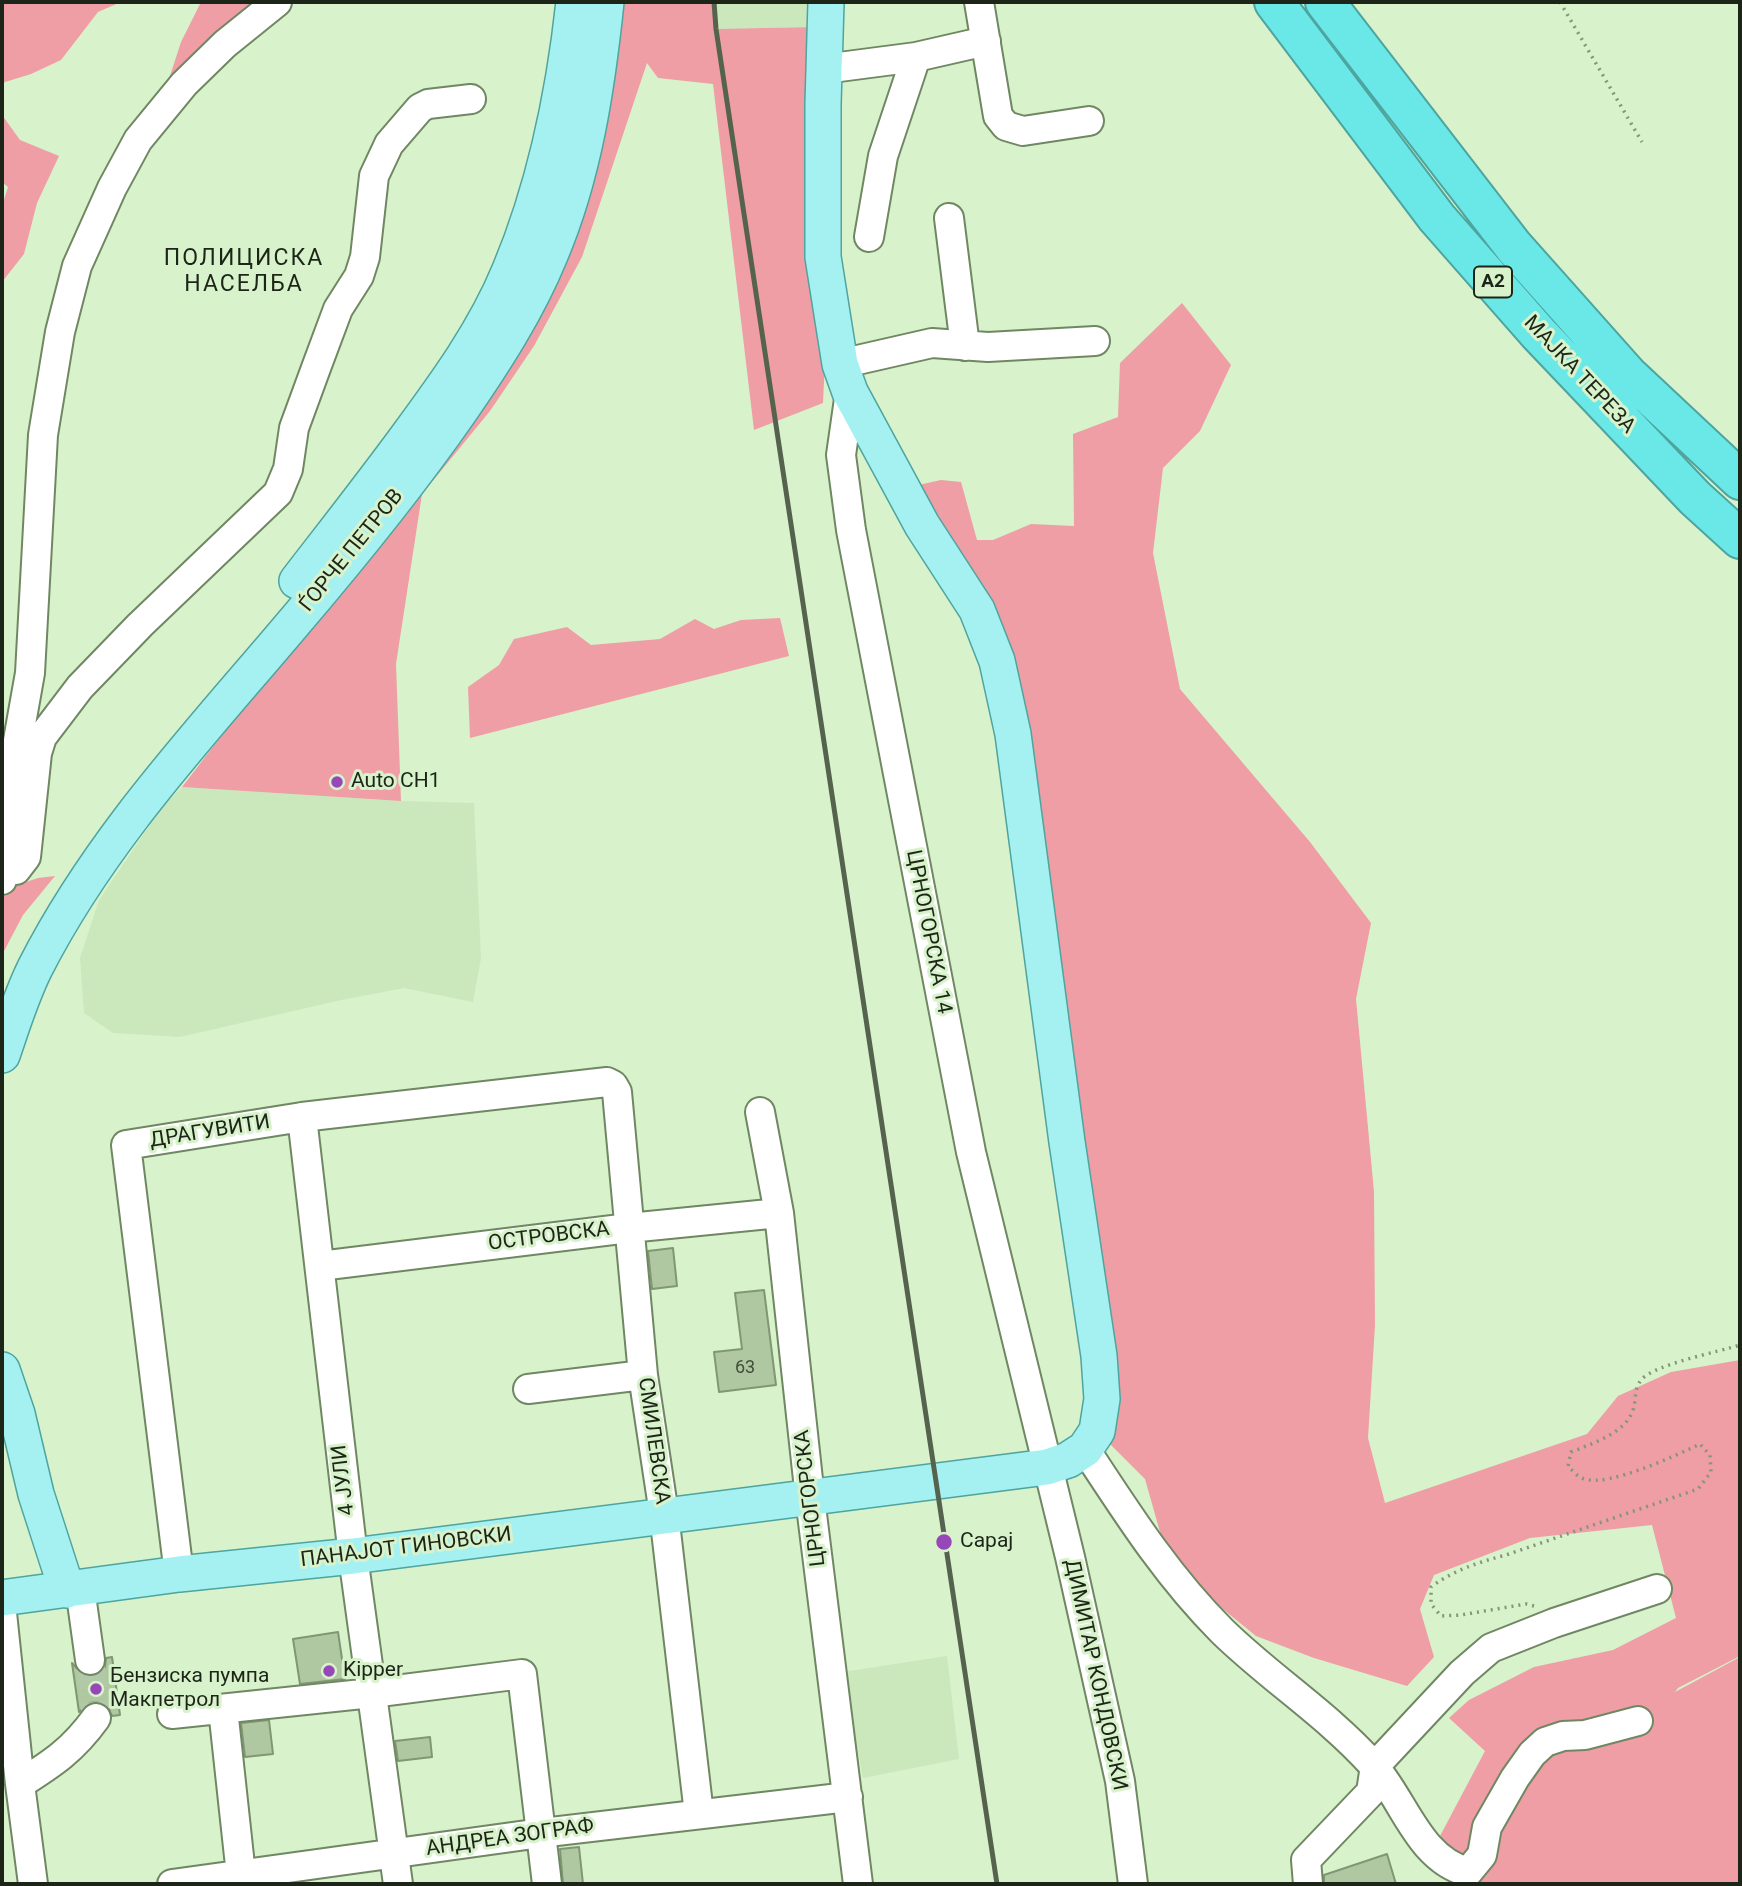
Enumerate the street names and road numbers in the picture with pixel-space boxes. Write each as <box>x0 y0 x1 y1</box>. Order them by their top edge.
road number: A2 <box>1474 266 1512 298</box>
street label: МАЈКА ТЕРЕЗА <box>1518 311 1640 439</box>
street label: ЃОРЧЕ ПЕТРОВ <box>295 485 409 617</box>
street label: ЦРНОГОРСКА 14 <box>900 848 956 1016</box>
street label: ДРАГУВИТИ <box>148 1110 272 1154</box>
street label: ОСТРОВСКА <box>487 1217 611 1257</box>
street label: СМИЛЕВСКА <box>632 1376 674 1506</box>
street label: ЦРНОГОРСКА <box>790 1428 832 1568</box>
street label: 4 ЈУЛИ <box>327 1443 361 1517</box>
street label: ПАНАЈОТ ГИНОВСКИ <box>299 1523 513 1573</box>
street label: ДИМИТАР КОНДОВСКИ <box>1058 1557 1132 1793</box>
street label: АНДРЕА ЗОГРАФ <box>425 1814 595 1862</box>

